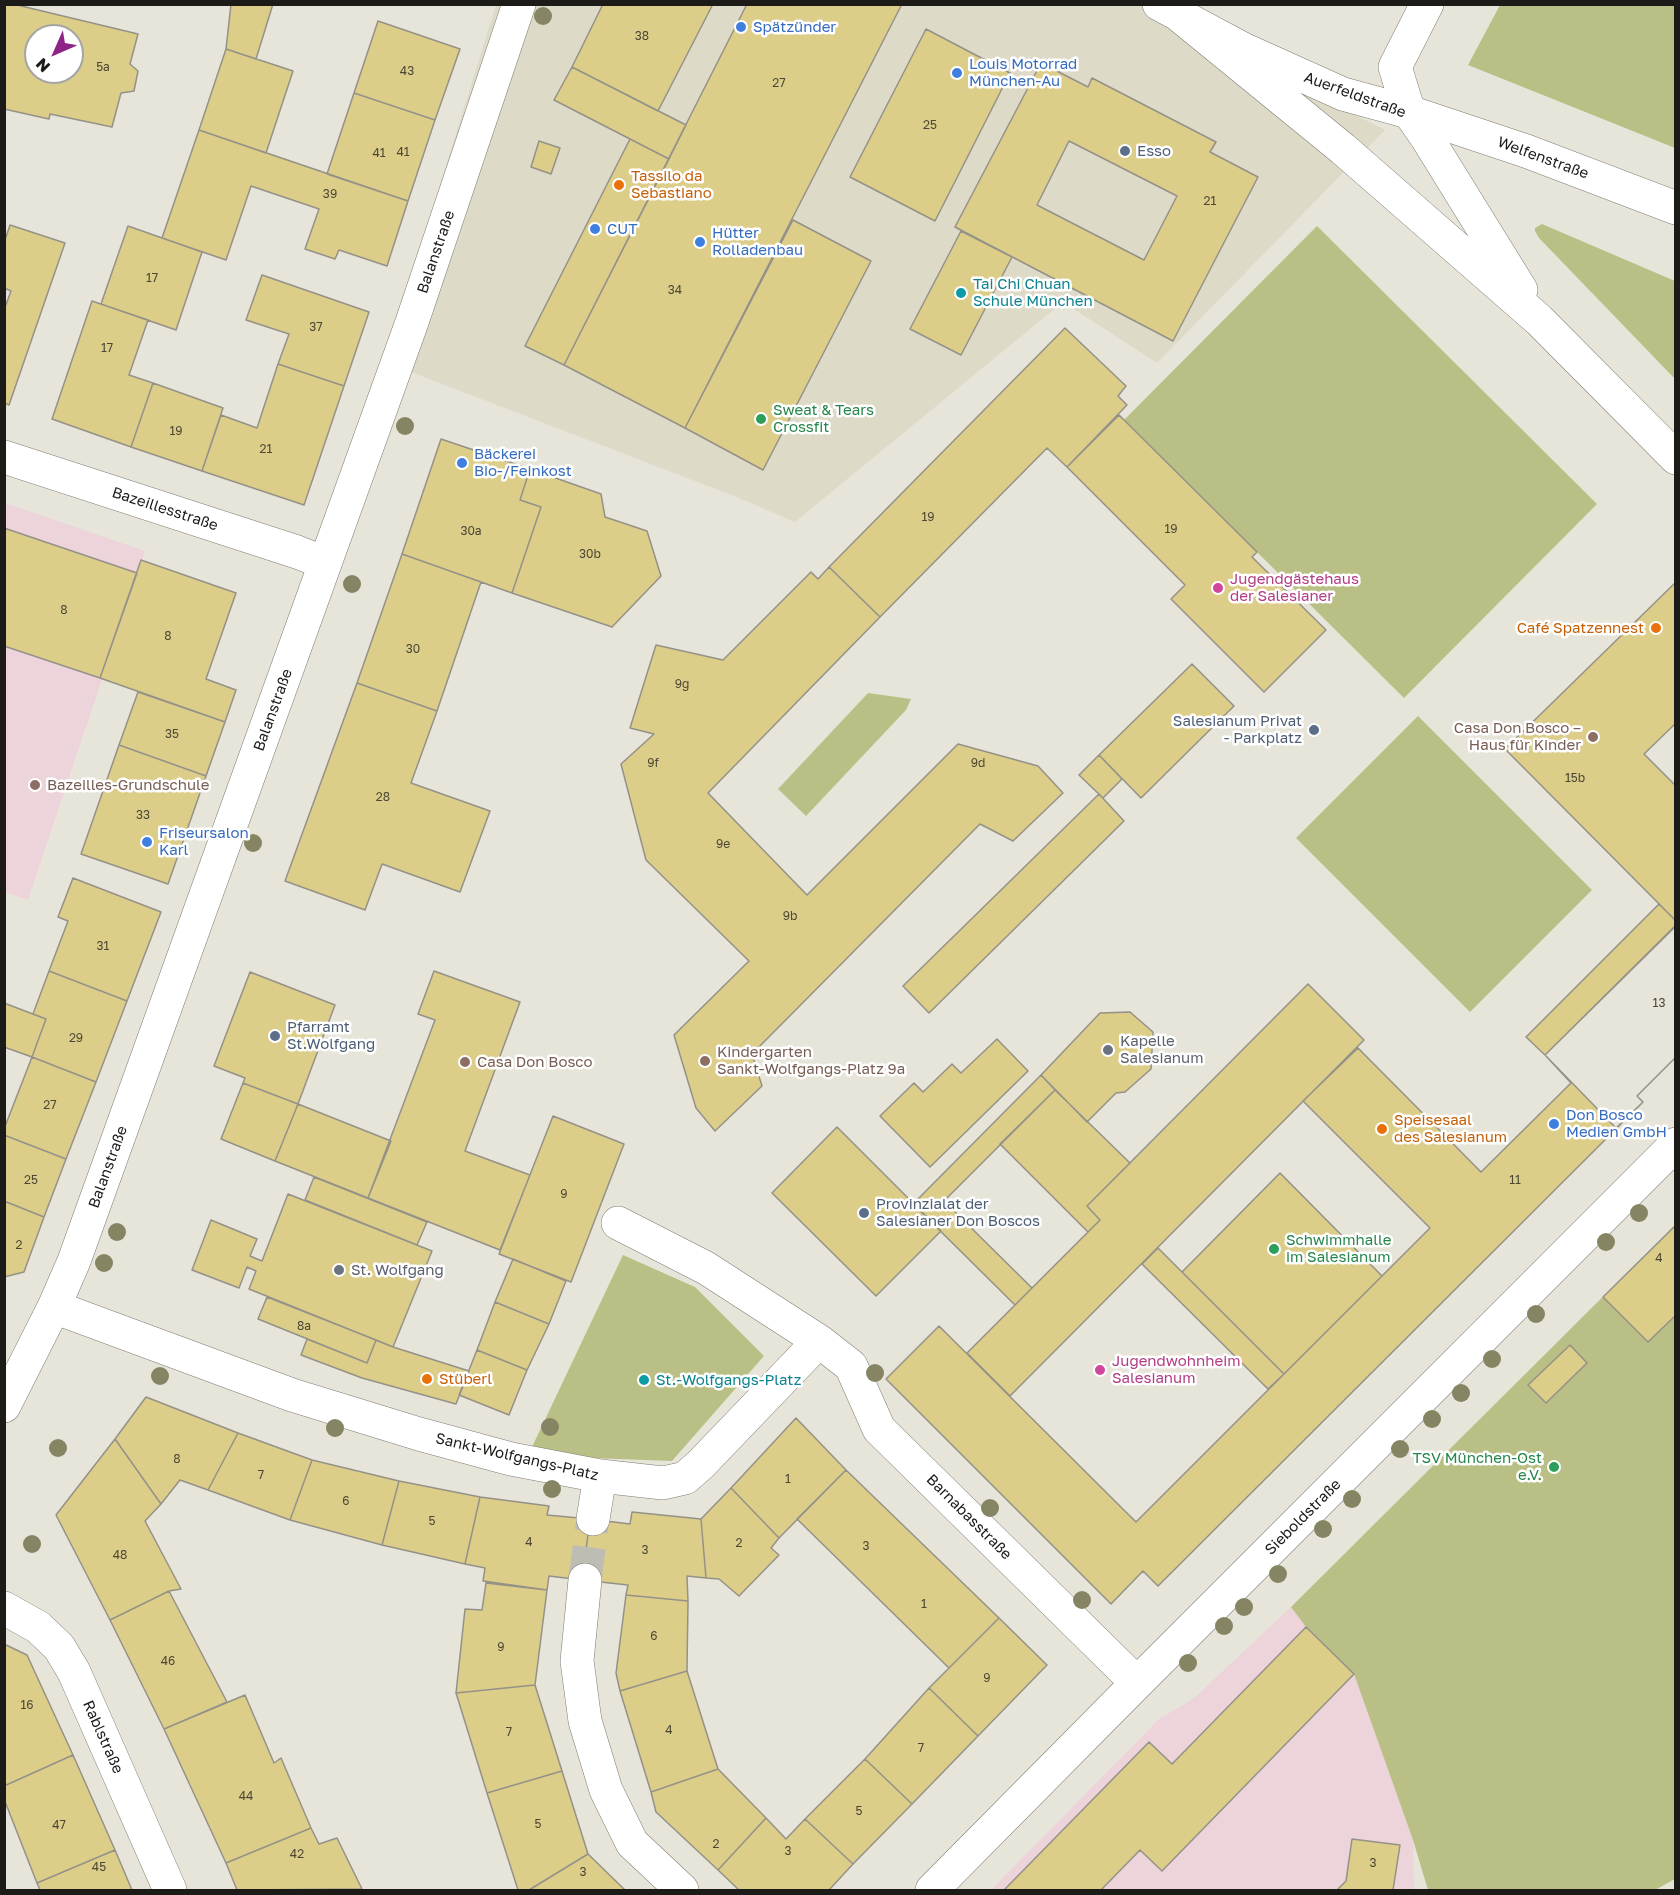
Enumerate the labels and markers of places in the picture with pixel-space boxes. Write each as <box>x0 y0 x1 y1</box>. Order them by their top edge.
place label: Spätzünder <box>753 18 836 36</box>
marker: Spätzünder <box>734 20 748 34</box>
place label: Louis Motorrad München-Au <box>969 55 1077 90</box>
marker: Louis Motorrad München-Au <box>950 66 964 80</box>
place label: Esso <box>1137 142 1171 160</box>
marker: Esso <box>1118 144 1132 158</box>
place label: Tassilo da Sebastiano <box>631 167 712 202</box>
marker: Tassilo da Sebastiano <box>612 178 626 192</box>
place label: CUT <box>607 220 637 238</box>
marker: CUT <box>588 222 602 236</box>
place label: Hütter Rolladenbau <box>712 224 803 259</box>
marker: Hütter Rolladenbau <box>693 235 707 249</box>
place label: Tai Chi Chuan Schule München <box>973 275 1093 310</box>
marker: Tai Chi Chuan Schule München <box>954 286 968 300</box>
place label: Sweat & Tears Crossfit <box>773 401 874 436</box>
marker: Sweat & Tears Crossfit <box>754 412 768 426</box>
place label: Bäckerei Bio-/Feinkost <box>474 445 572 480</box>
marker: Bäckerei Bio-/Feinkost <box>455 456 469 470</box>
place label: Jugendgästehaus der Salesianer <box>1230 570 1359 605</box>
marker: Jugendgästehaus der Salesianer <box>1211 581 1225 595</box>
place label: Café Spatzennest <box>1517 619 1644 637</box>
marker: Café Spatzennest <box>1649 621 1663 635</box>
place label: Salesianum Privat - Parkplatz <box>1173 712 1302 747</box>
place label: Casa Don Bosco – Haus für Kinder <box>1454 719 1581 754</box>
marker: Salesianum Privat - Parkplatz <box>1307 723 1321 737</box>
marker: Casa Don Bosco – Haus für Kinder <box>1586 730 1600 744</box>
place label: Bazeilles-Grundschule <box>47 776 209 794</box>
marker: Bazeilles-Grundschule <box>28 778 42 792</box>
place label: Friseursalon Karl <box>159 824 249 859</box>
marker: Friseursalon Karl <box>140 835 154 849</box>
place label: Pfarramt St.Wolfgang <box>287 1018 375 1053</box>
marker: Pfarramt St.Wolfgang <box>268 1029 282 1043</box>
place label: Kapelle Salesianum <box>1120 1032 1203 1067</box>
place label: Kindergarten Sankt-Wolfgangs-Platz 9a <box>717 1043 905 1078</box>
marker: Kapelle Salesianum <box>1101 1043 1115 1057</box>
place label: Casa Don Bosco <box>477 1053 592 1071</box>
marker: Kindergarten Sankt-Wolfgangs-Platz 9a <box>698 1054 712 1068</box>
marker: Casa Don Bosco <box>458 1055 472 1069</box>
place label: Don Bosco Medien GmbH <box>1566 1106 1667 1141</box>
place label: Speisesaal des Salesianum <box>1394 1111 1507 1146</box>
marker: Don Bosco Medien GmbH <box>1547 1117 1561 1131</box>
marker: Speisesaal des Salesianum <box>1375 1122 1389 1136</box>
place label: Provinzialat der Salesianer Don Boscos <box>876 1195 1040 1230</box>
marker: Provinzialat der Salesianer Don Boscos <box>857 1206 871 1220</box>
place label: Schwimmhalle im Salesianum <box>1286 1231 1391 1266</box>
marker: Schwimmhalle im Salesianum <box>1267 1242 1281 1256</box>
place label: St. Wolfgang <box>351 1261 444 1279</box>
marker: St. Wolfgang <box>332 1263 346 1277</box>
place label: Jugendwohnheim Salesianum <box>1112 1352 1240 1387</box>
marker: Jugendwohnheim Salesianum <box>1093 1363 1107 1377</box>
place label: Stüberl <box>439 1370 492 1388</box>
place label: St.-Wolfgangs-Platz <box>656 1371 801 1389</box>
marker: Stüberl <box>420 1372 434 1386</box>
marker: St.-Wolfgangs-Platz <box>637 1373 651 1387</box>
place label: TSV München-Ost e.V. <box>1412 1449 1542 1484</box>
marker: TSV München-Ost e.V. <box>1547 1460 1561 1474</box>

